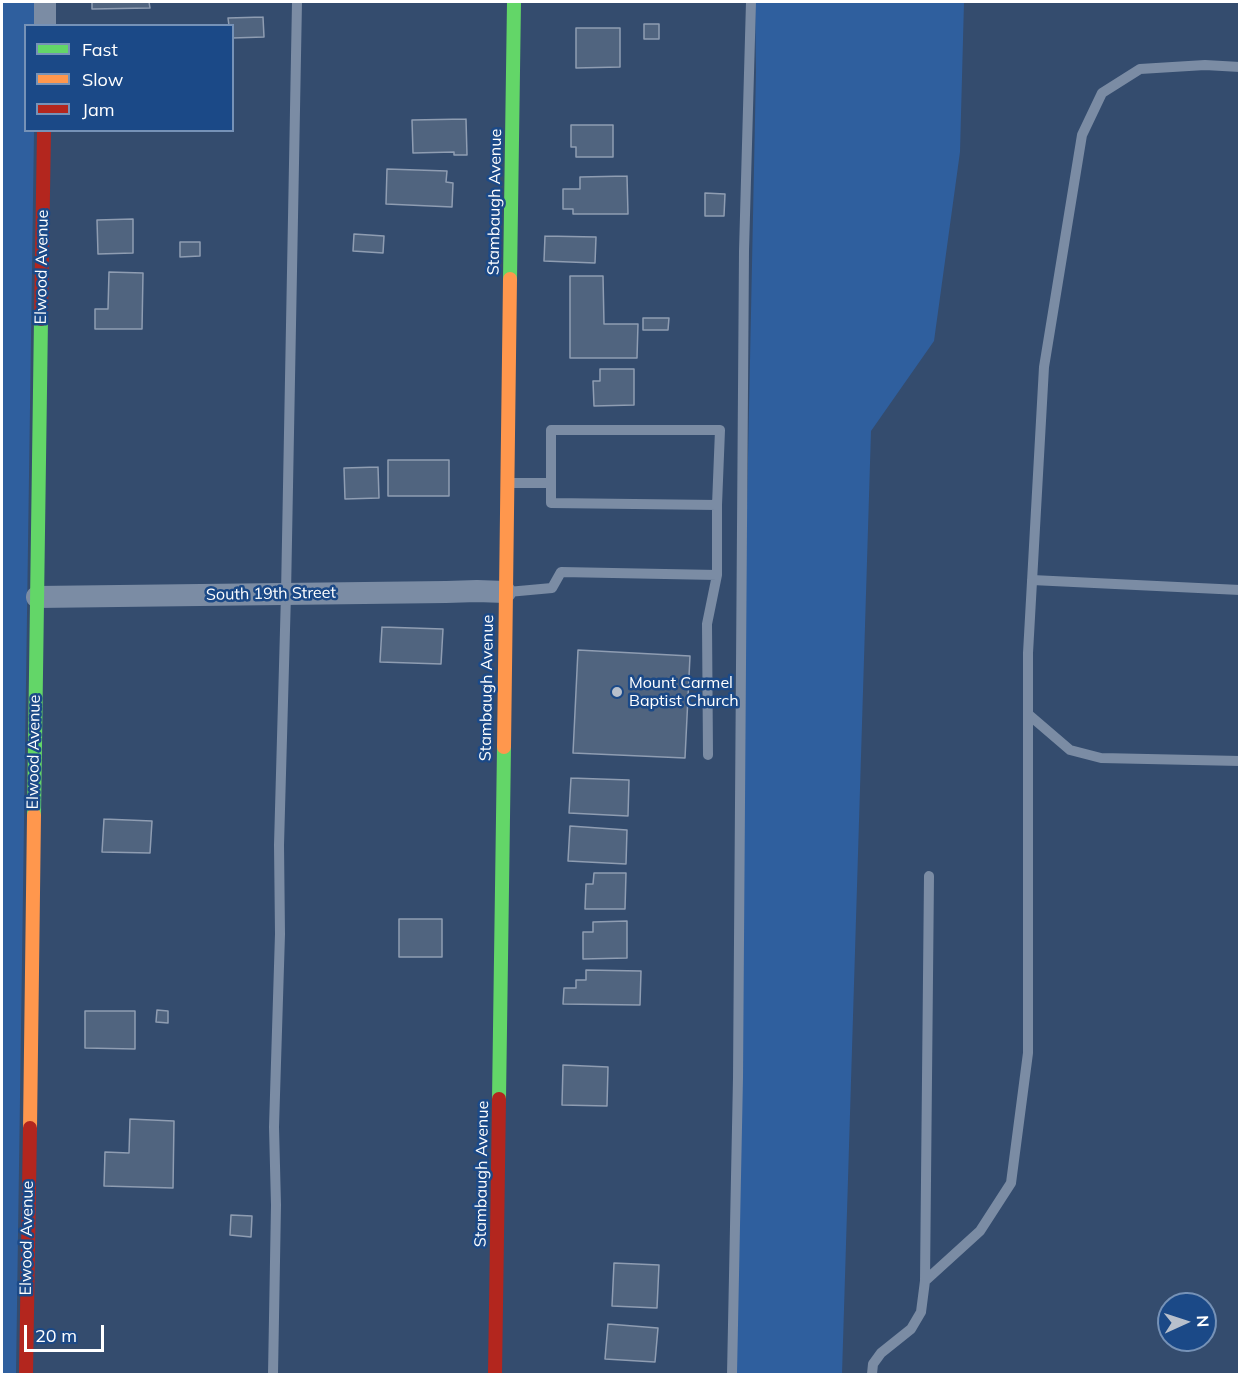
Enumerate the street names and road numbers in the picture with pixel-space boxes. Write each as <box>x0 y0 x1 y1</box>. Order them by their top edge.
street label: Stambaugh Avenue <box>484 129 506 275</box>
street label: Elwood Avenue <box>31 209 53 325</box>
street label: South 19th Street <box>206 583 336 605</box>
street label: Stambaugh Avenue <box>476 615 498 761</box>
street label: Elwood Avenue <box>23 694 45 810</box>
street label: Stambaugh Avenue <box>471 1101 493 1247</box>
street label: Elwood Avenue <box>16 1180 38 1296</box>

